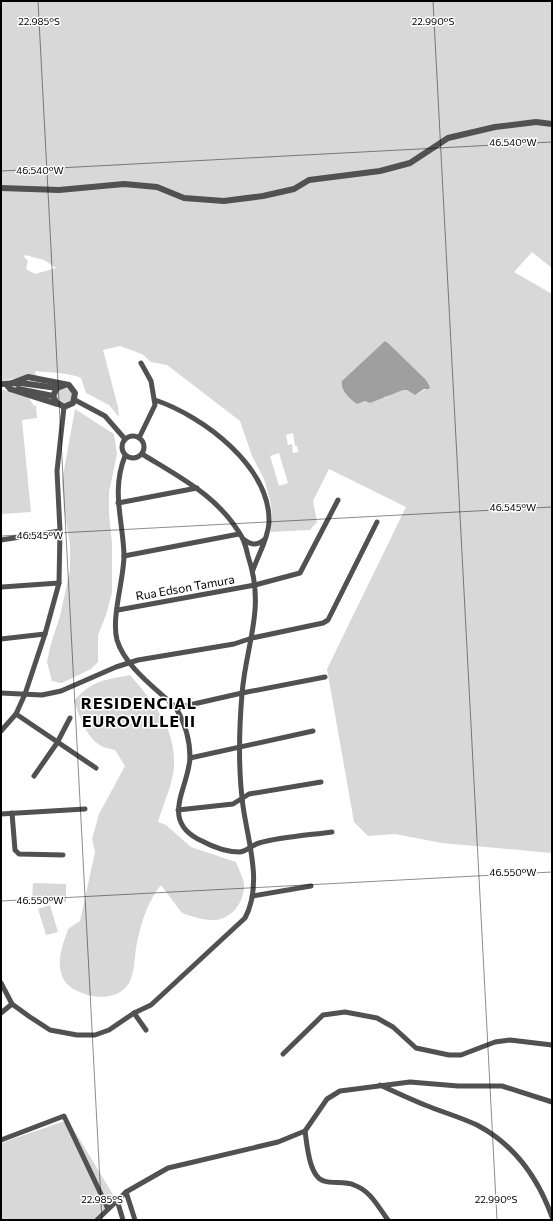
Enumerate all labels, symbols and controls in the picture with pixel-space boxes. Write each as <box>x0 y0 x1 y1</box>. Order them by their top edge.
text: 22.985°S <box>18 15 60 27</box>
text: 22.990°S <box>412 15 454 27</box>
text: 46.540°W <box>489 136 537 148</box>
text: 46.540°W <box>16 164 64 176</box>
text: 46.545°W <box>490 501 536 513</box>
text: 46.545°W <box>17 529 63 541</box>
street label: Rua Edson Tamura <box>134 571 236 603</box>
district label: RESIDENCIAL EUROVILLE II <box>81 693 197 730</box>
text: 46.550°W <box>489 866 537 878</box>
text: 46.550°W <box>16 894 64 906</box>
text: 22.985°S <box>81 1193 123 1205</box>
text: 22.990°S <box>475 1193 517 1205</box>

